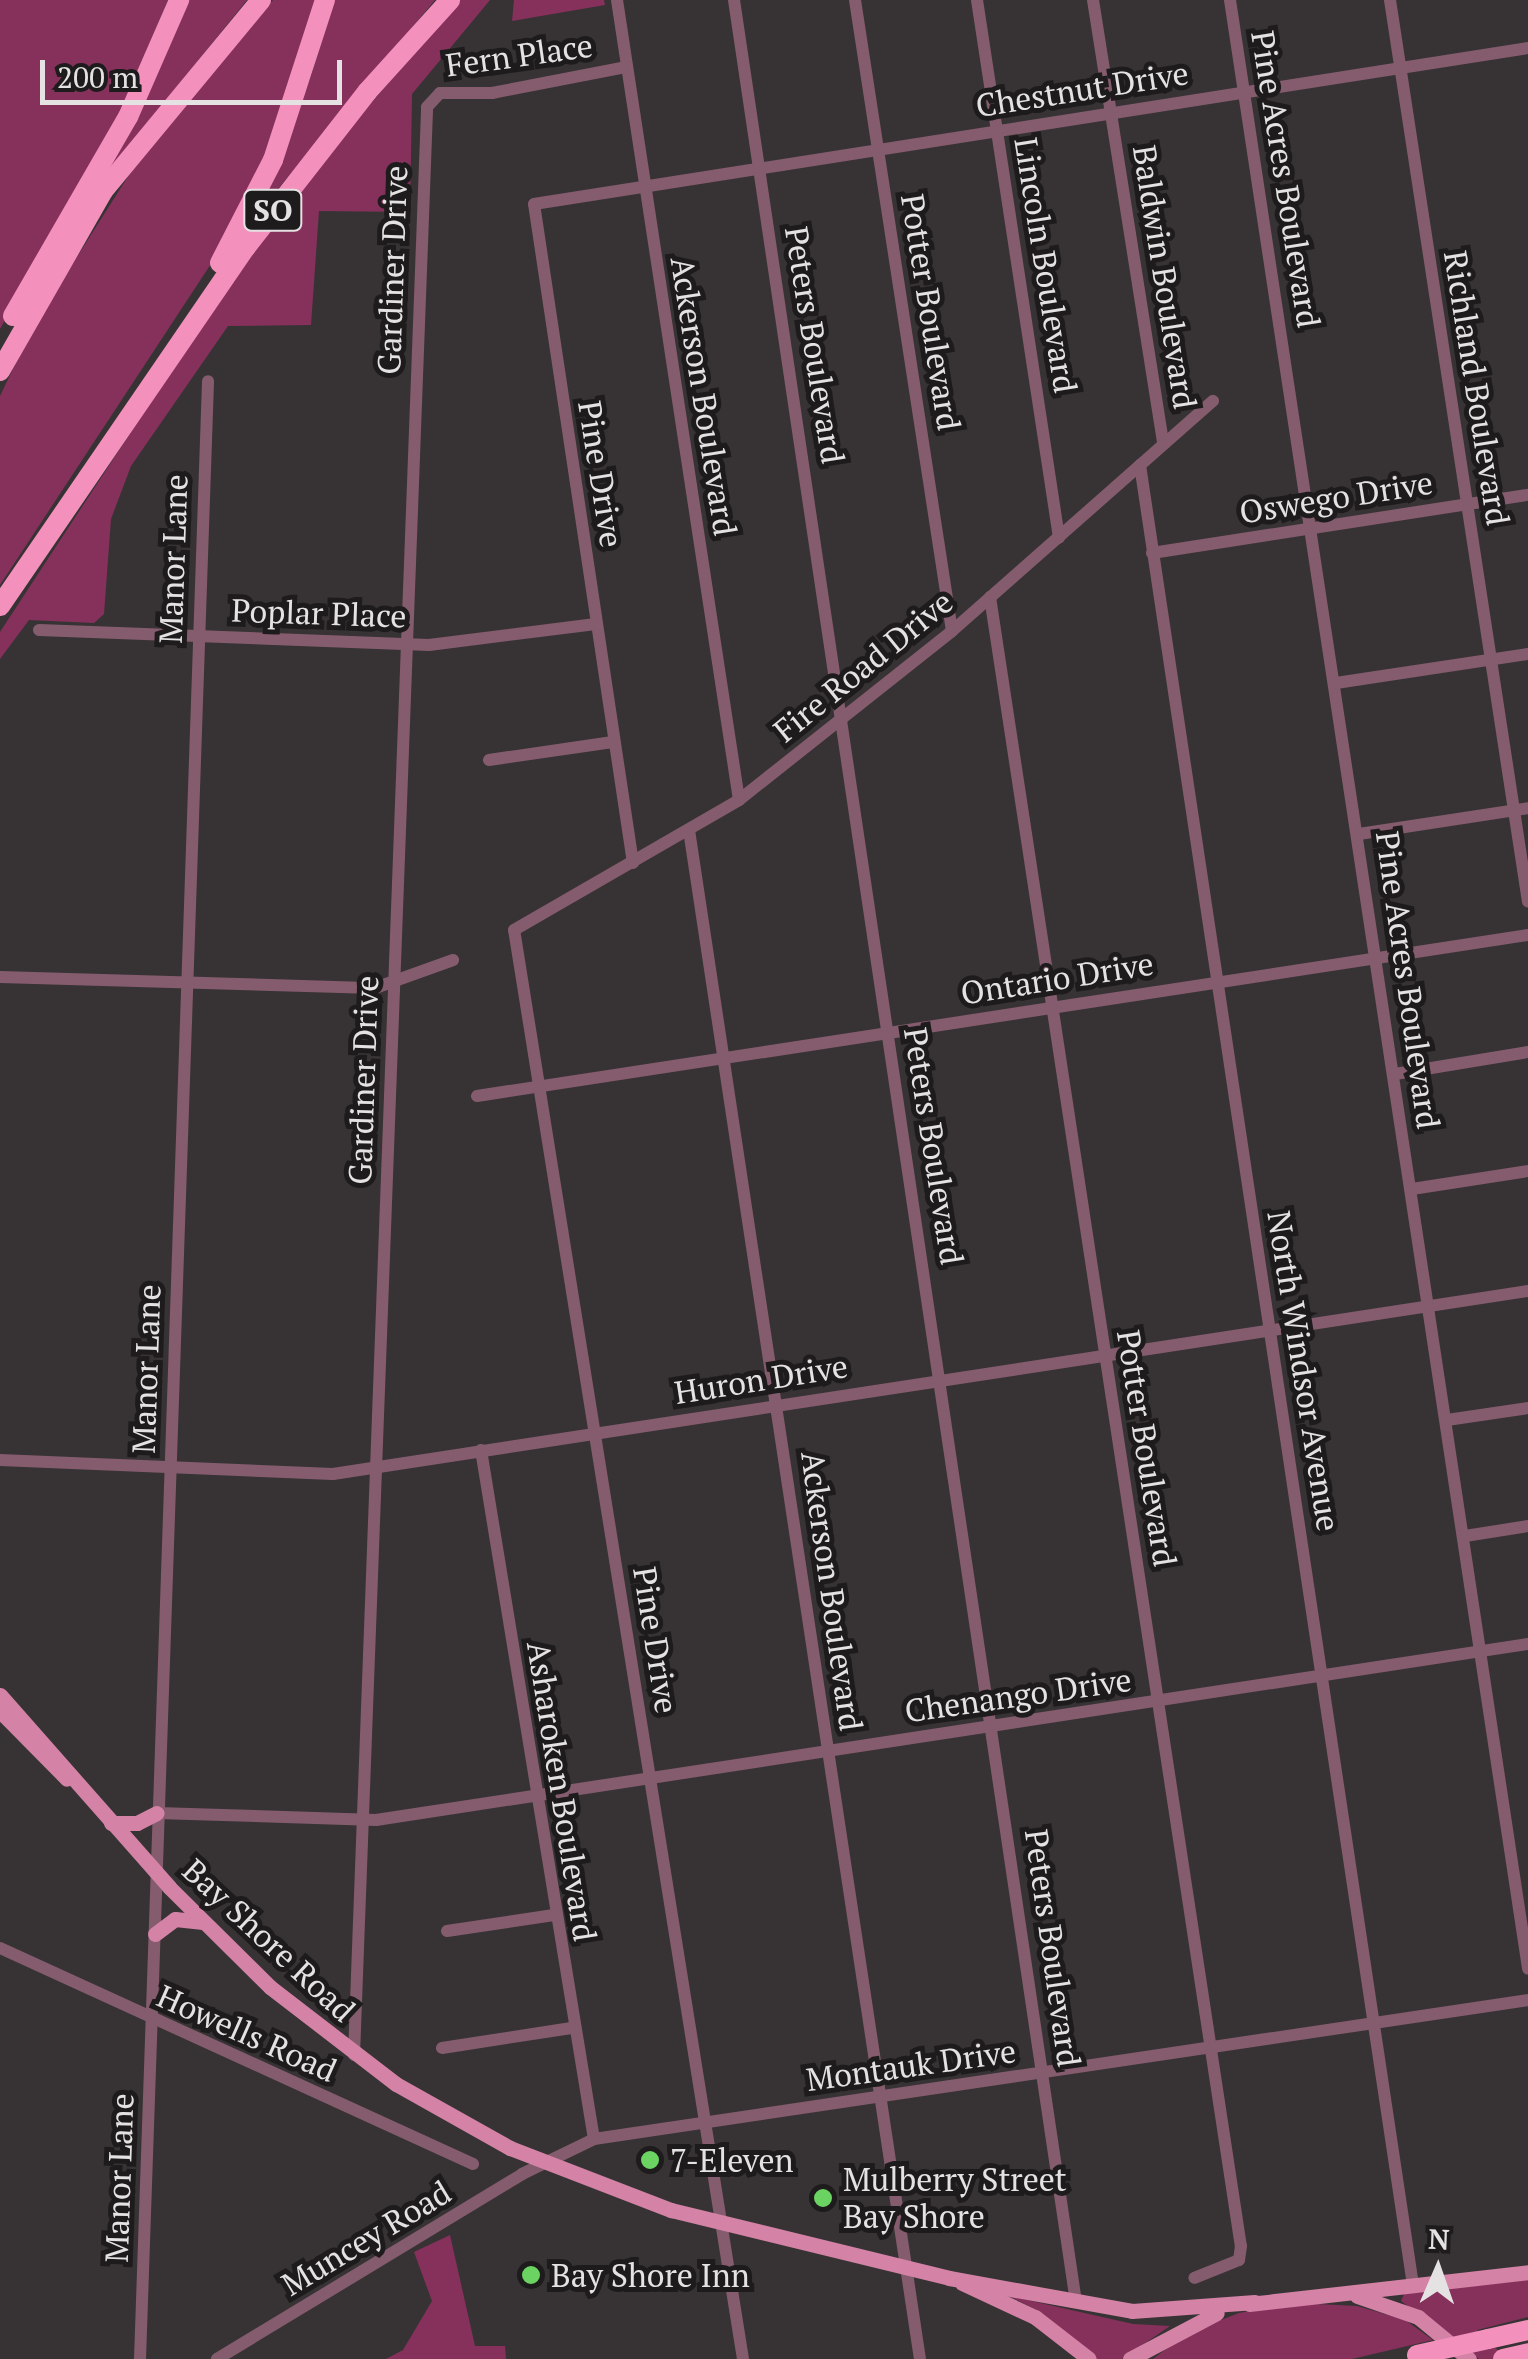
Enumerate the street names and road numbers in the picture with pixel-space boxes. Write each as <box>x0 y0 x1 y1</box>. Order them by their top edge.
street label: Fern Place <box>443 26 595 84</box>
street label: Pine Acres Boulevard <box>1244 28 1328 330</box>
street label: Chestnut Drive <box>973 53 1191 125</box>
street label: Lincoln Boulevard <box>1007 135 1085 395</box>
street label: Baldwin Boulevard <box>1125 142 1205 412</box>
street label: Gardiner Drive <box>369 165 415 375</box>
road number: SO <box>243 185 303 235</box>
street label: Potter Boulevard <box>893 191 969 433</box>
street label: Peters Boulevard <box>777 224 853 466</box>
street label: Richland Boulevard <box>1436 248 1518 528</box>
street label: Ackerson Boulevard <box>663 254 745 538</box>
street label: Pine Drive <box>570 398 632 550</box>
street label: Oswego Drive <box>1237 463 1435 531</box>
street label: Manor Lane <box>151 474 195 644</box>
street label: Fire Road Drive <box>766 582 960 750</box>
street label: Poplar Place <box>231 591 407 635</box>
street label: Pine Acres Boulevard <box>1368 829 1448 1131</box>
street label: Ontario Drive <box>958 944 1156 1012</box>
street label: Gardiner Drive <box>340 975 386 1185</box>
street label: Peters Boulevard <box>896 1025 972 1267</box>
street label: North Windsor Avenue <box>1260 1208 1348 1534</box>
street label: Manor Lane <box>124 1284 168 1454</box>
street label: Potter Boulevard <box>1109 1327 1185 1569</box>
street label: Huron Drive <box>672 1346 850 1412</box>
street label: Ackerson Boulevard <box>793 1449 871 1733</box>
street label: Pine Drive <box>625 1564 687 1716</box>
street label: Asharoken Boulevard <box>519 1638 605 1944</box>
street label: Chenango Drive <box>902 1660 1134 1730</box>
street label: Peters Boulevard <box>1017 1827 1089 2069</box>
street label: Bay Shore Road <box>175 1851 363 2029</box>
street label: Howells Road <box>152 1976 342 2090</box>
street label: Montauk Drive <box>804 2031 1018 2099</box>
street label: Manor Lane <box>97 2093 141 2263</box>
street label: Muncey Road <box>275 2173 457 2303</box>

